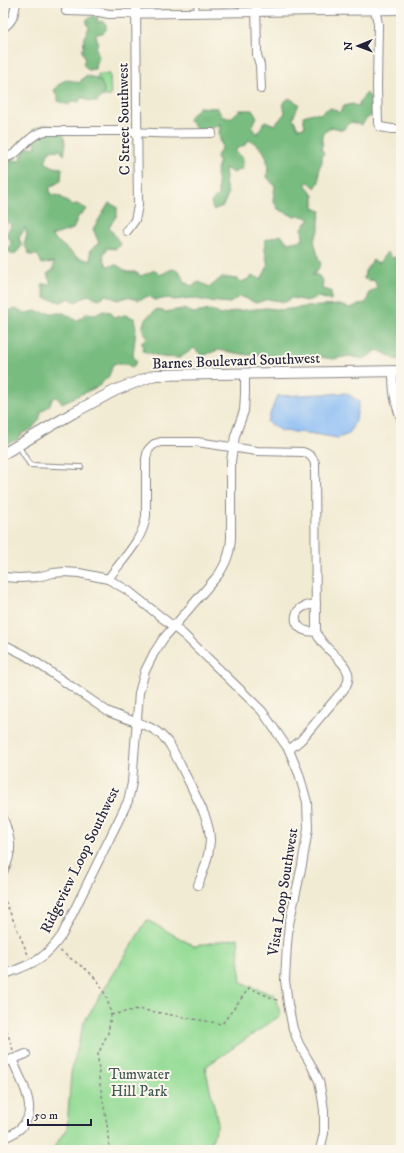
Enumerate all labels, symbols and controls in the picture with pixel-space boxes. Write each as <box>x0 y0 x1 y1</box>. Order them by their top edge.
north arrow <box>338 26 378 66</box>
text: N <box>342 42 356 51</box>
street label: C Street Southwest <box>114 62 134 175</box>
street label: Barnes Boulevard Southwest <box>152 349 321 373</box>
street label: Ridgeview Loop Southwest <box>36 783 124 937</box>
street label: Vista Loop Southwest <box>263 826 303 958</box>
park label: Tumwater Hill Park <box>108 1065 170 1101</box>
scale bar <box>28 1101 91 1127</box>
text: 50 m <box>34 1108 58 1123</box>

